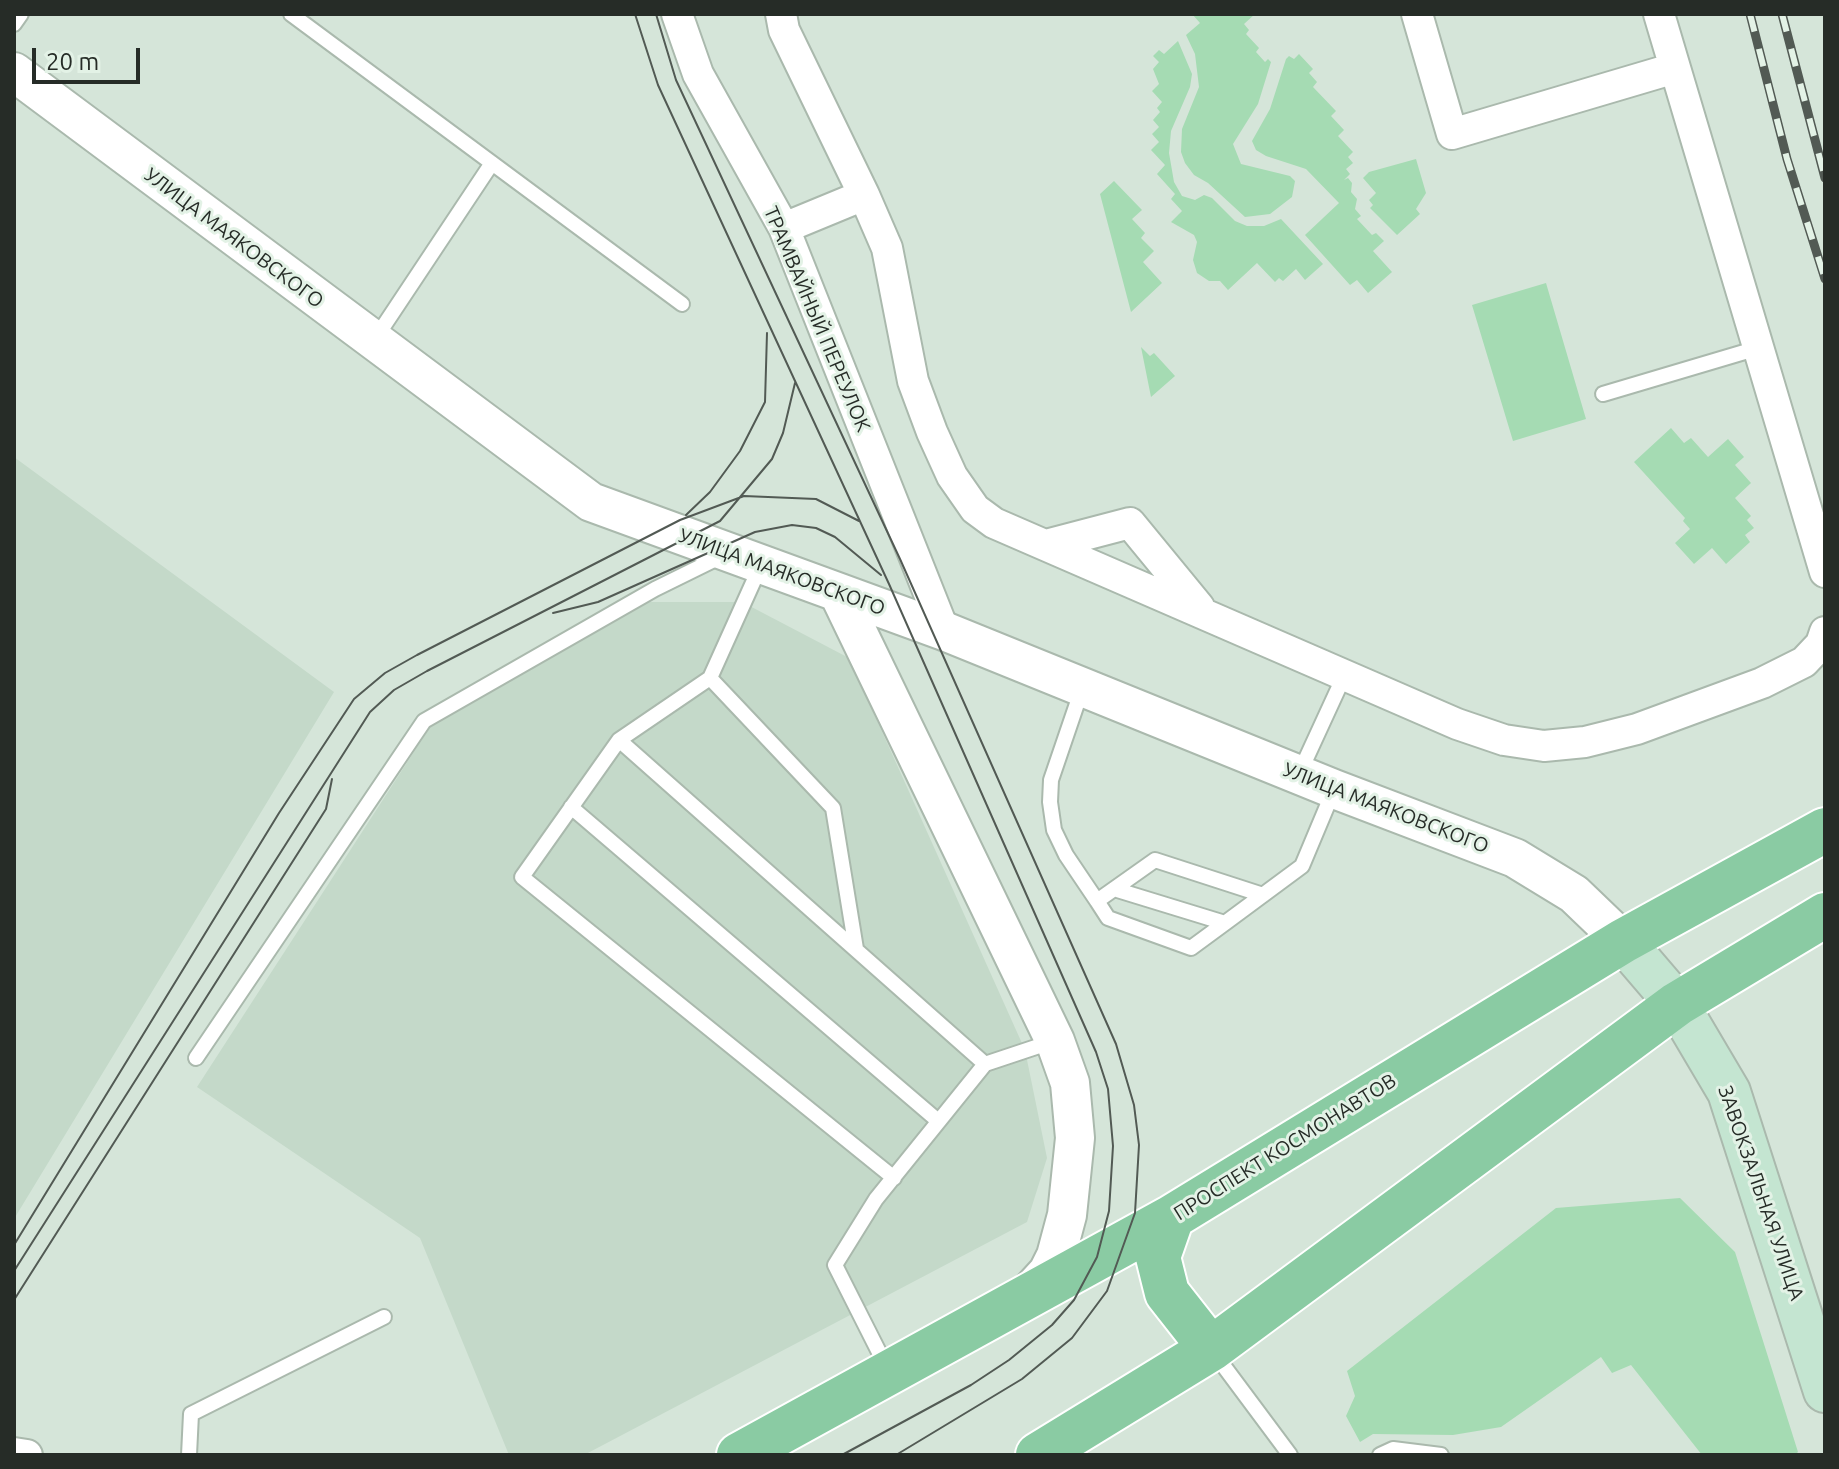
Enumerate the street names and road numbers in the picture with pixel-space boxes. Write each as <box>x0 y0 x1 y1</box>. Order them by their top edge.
street label: УЛИЦА МАЯКОВСКОГО <box>140 163 328 313</box>
street label: ТРАМВАЙНЫЙ ПЕРЕУЛОК <box>759 203 875 435</box>
street label: УЛИЦА МАЯКОВСКОГО <box>675 523 889 621</box>
street label: УЛИЦА МАЯКОВСКОГО <box>1280 758 1492 858</box>
street label: ПРОСПЕКТ КОСМОНАВТОВ <box>1169 1069 1401 1225</box>
street label: ЗАВОКЗАЛЬНАЯ УЛИЦА <box>1713 1082 1809 1304</box>

